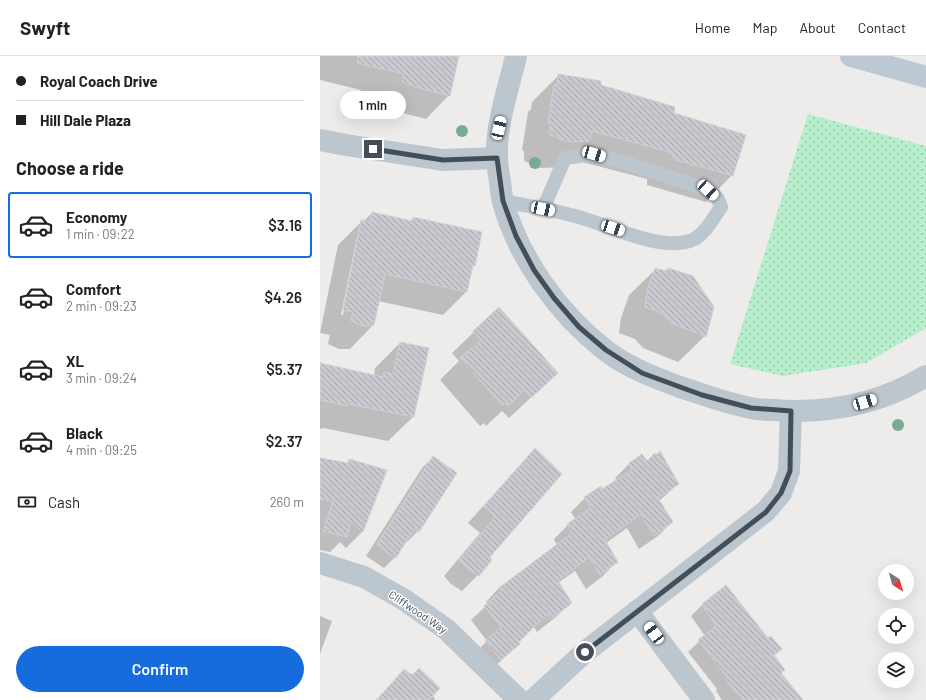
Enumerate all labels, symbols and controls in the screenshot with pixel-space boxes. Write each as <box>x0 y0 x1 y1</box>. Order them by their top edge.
text: Swyft <box>20 16 70 39</box>
text: Home <box>695 19 731 36</box>
text: Map <box>753 19 777 36</box>
text: About <box>799 19 836 36</box>
text: Contact <box>858 19 906 36</box>
text: Royal Coach Drive <box>40 72 158 90</box>
callout: 1 min <box>340 91 406 119</box>
text: 1 min <box>359 97 387 113</box>
text: Hill Dale Plaza <box>40 111 131 129</box>
car <box>490 115 508 141</box>
route end <box>364 140 382 158</box>
car <box>581 145 607 163</box>
text: Choose a ride <box>16 157 124 179</box>
car <box>695 177 721 203</box>
car <box>530 201 556 217</box>
icon: car <box>18 207 54 243</box>
text: Economy <box>66 208 127 226</box>
text: $3.16 <box>268 216 302 234</box>
car <box>600 219 626 237</box>
text: 1 min · 09:22 <box>66 226 135 242</box>
icon: car <box>18 279 54 315</box>
text: Comfort <box>66 280 121 298</box>
text: $4.26 <box>264 288 302 306</box>
text: 2 min · 09:23 <box>66 298 137 314</box>
icon: car <box>18 351 54 387</box>
text: XL <box>66 352 84 370</box>
text: $5.37 <box>266 360 302 378</box>
text: 3 min · 09:24 <box>66 370 137 386</box>
car <box>852 393 878 411</box>
icon: car <box>18 423 54 459</box>
text: Black <box>66 424 103 442</box>
text: $2.37 <box>266 432 302 450</box>
text: 4 min · 09:25 <box>66 442 137 458</box>
icon: cash <box>16 491 38 513</box>
text: Cash <box>48 493 80 511</box>
text: 260 m <box>270 494 304 510</box>
north arrow <box>878 564 914 600</box>
map controls <box>878 564 914 688</box>
street label: Cliffwood Way <box>387 587 450 636</box>
button: locate <box>878 608 914 644</box>
car <box>642 620 666 646</box>
route start <box>576 643 594 661</box>
button: Confirm <box>16 646 304 692</box>
button: layers <box>878 652 914 688</box>

